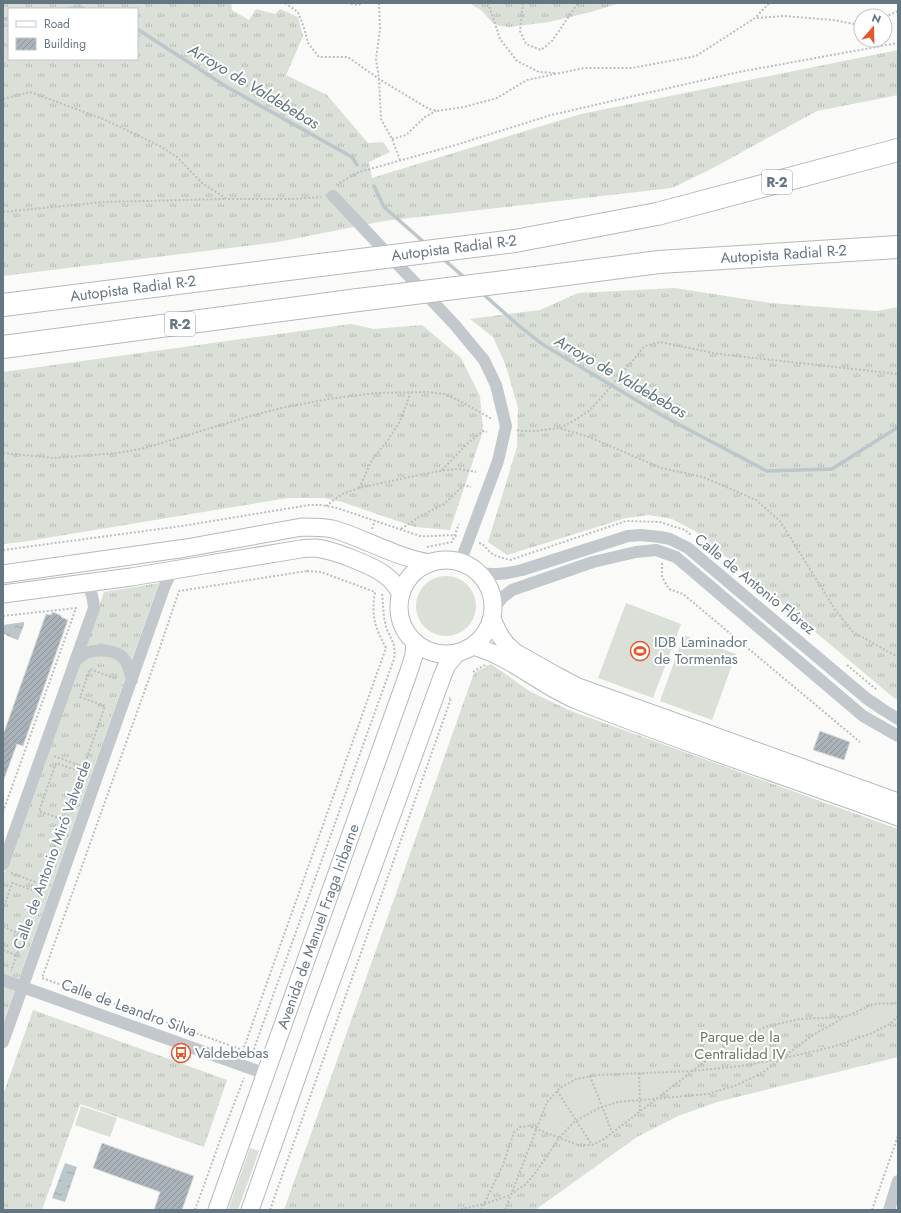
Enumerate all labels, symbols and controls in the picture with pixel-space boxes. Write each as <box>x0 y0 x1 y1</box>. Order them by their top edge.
legend <box>8 8 138 60</box>
north arrow <box>853 8 893 48</box>
text: N <box>870 10 883 28</box>
text: Road <box>44 15 70 33</box>
text: Building <box>44 35 86 53</box>
water label: Arroyo de Valdebebas <box>183 38 324 135</box>
road number: R-2 <box>762 170 792 194</box>
street label: Autopista Radial R-2 <box>390 229 518 267</box>
street label: Autopista Radial R-2 <box>720 239 847 269</box>
street label: Autopista Radial R-2 <box>69 270 197 307</box>
road number: R-2 <box>165 312 195 336</box>
water label: Arroyo de Valdebebas <box>550 329 692 424</box>
street label: Calle de Antonio Flórez <box>690 528 820 640</box>
place label: IDB Laminador de Tormentas <box>654 631 748 670</box>
sports icon: IDB Laminador de Tormentas <box>629 640 651 662</box>
street label: Calle de Antonio Miró Valverde <box>8 757 97 953</box>
street label: Avenida de Manuel Fraga Iribarne <box>271 821 365 1032</box>
street label: Calle de Leandro Silva <box>58 973 200 1043</box>
park label: Parque de la Centralidad IV <box>694 1026 786 1065</box>
bus stop icon: Valdebebas <box>170 1042 192 1064</box>
place label: Valdebebas <box>195 1042 268 1064</box>

